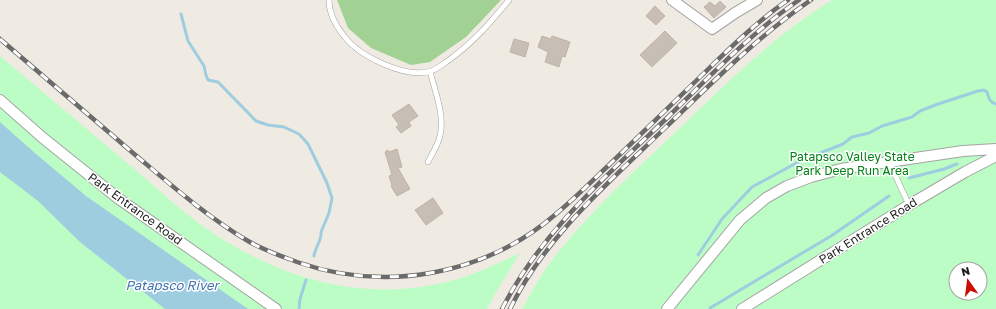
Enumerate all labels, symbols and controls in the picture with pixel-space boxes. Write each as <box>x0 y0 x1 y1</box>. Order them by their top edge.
park label: Patapsco Valley State Park Deep Run Area <box>789 149 915 178</box>
street label: Park Entrance Road <box>85 169 185 248</box>
street label: Park Entrance Road <box>816 194 920 267</box>
north arrow <box>948 261 988 301</box>
text: N <box>960 263 971 278</box>
water label: Patapsco River <box>125 277 220 293</box>

